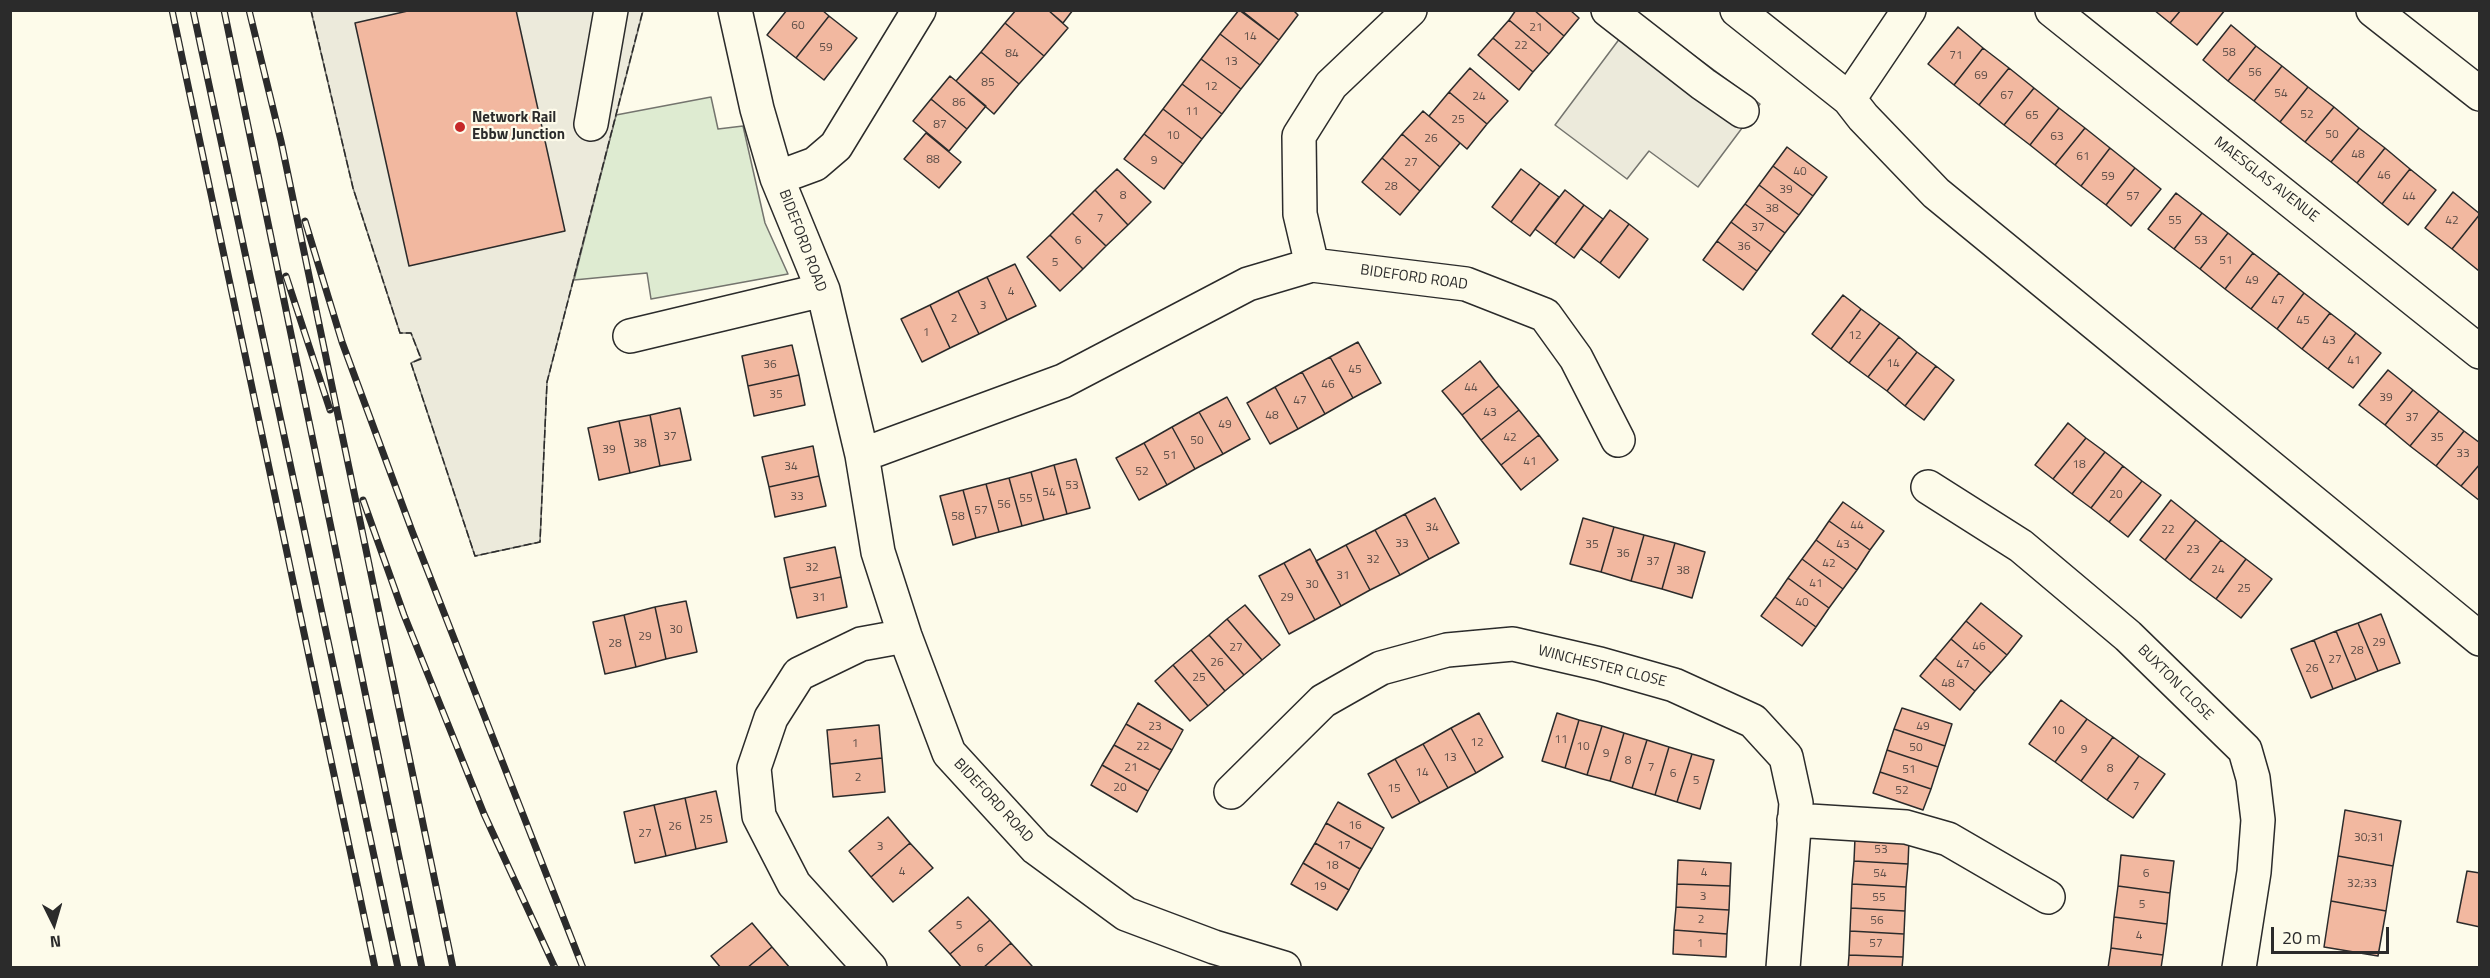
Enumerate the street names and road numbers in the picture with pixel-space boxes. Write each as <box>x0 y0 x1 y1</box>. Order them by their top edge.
street label: MAESGLAS AVENUE <box>2210 133 2322 227</box>
street label: BIDEFORD ROAD <box>774 187 830 295</box>
street label: BIDEFORD ROAD <box>1359 262 1469 294</box>
street label: BUXTON CLOSE <box>2133 641 2217 725</box>
street label: WINCHESTER CLOSE <box>1536 642 1668 692</box>
street label: BIDEFORD ROAD <box>949 755 1037 847</box>

